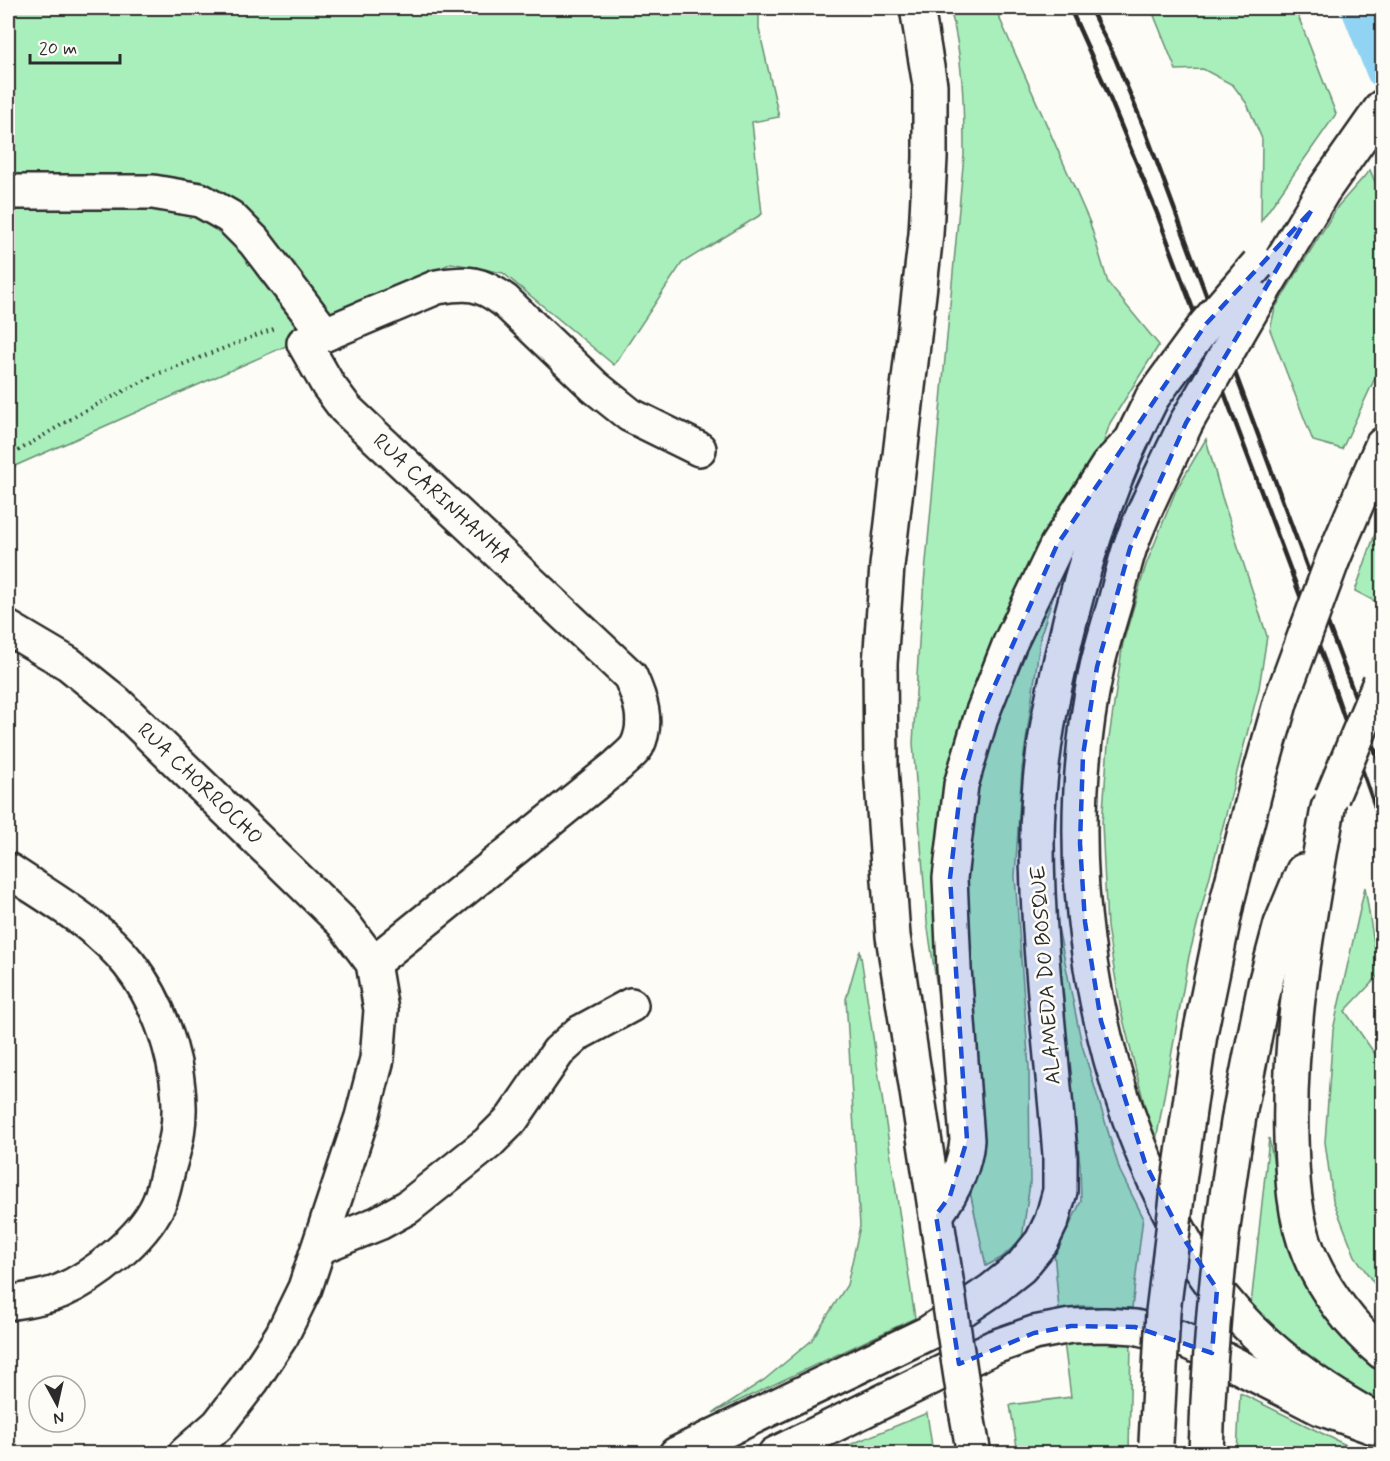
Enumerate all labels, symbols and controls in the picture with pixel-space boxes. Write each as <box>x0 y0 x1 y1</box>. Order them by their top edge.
scale bar <box>30 27 120 65</box>
text: 20 m <box>39 37 77 61</box>
street label: RUA CARINHANHA <box>367 427 517 571</box>
street label: RUA CHORROCHO <box>131 717 269 851</box>
street label: ALAMEDA DO BOSQUE <box>1024 864 1068 1086</box>
north arrow <box>27 1374 87 1434</box>
text: N <box>52 1406 66 1429</box>

